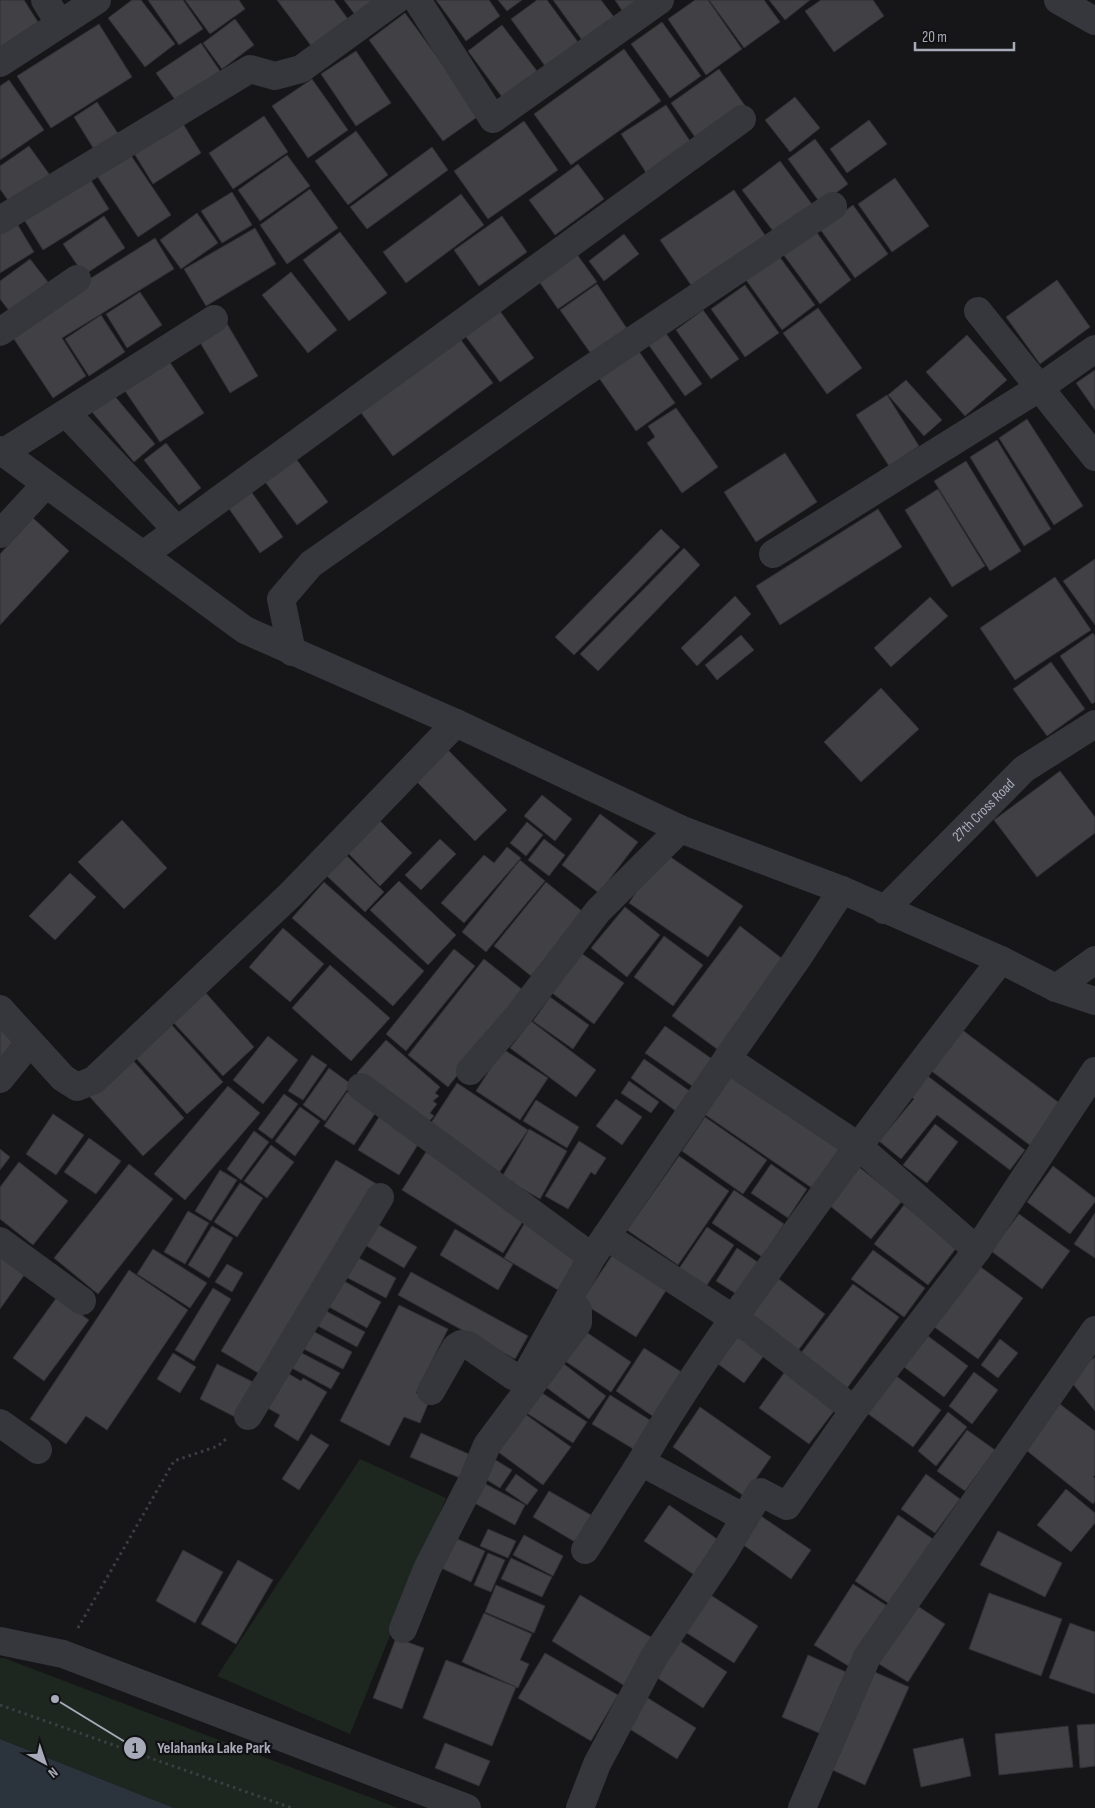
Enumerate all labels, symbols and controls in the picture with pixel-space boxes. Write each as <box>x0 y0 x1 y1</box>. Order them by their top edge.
scale bar <box>915 20 1014 52</box>
text: 20 m <box>922 28 947 47</box>
street label: 27th Cross Road <box>948 774 1019 845</box>
callout: Yelahanka Lake Park <box>123 1732 281 1763</box>
north arrow <box>20 1738 70 1788</box>
text: 1 <box>132 1739 138 1758</box>
text: Yelahanka Lake Park <box>157 1739 271 1758</box>
text: N <box>45 1764 61 1781</box>

